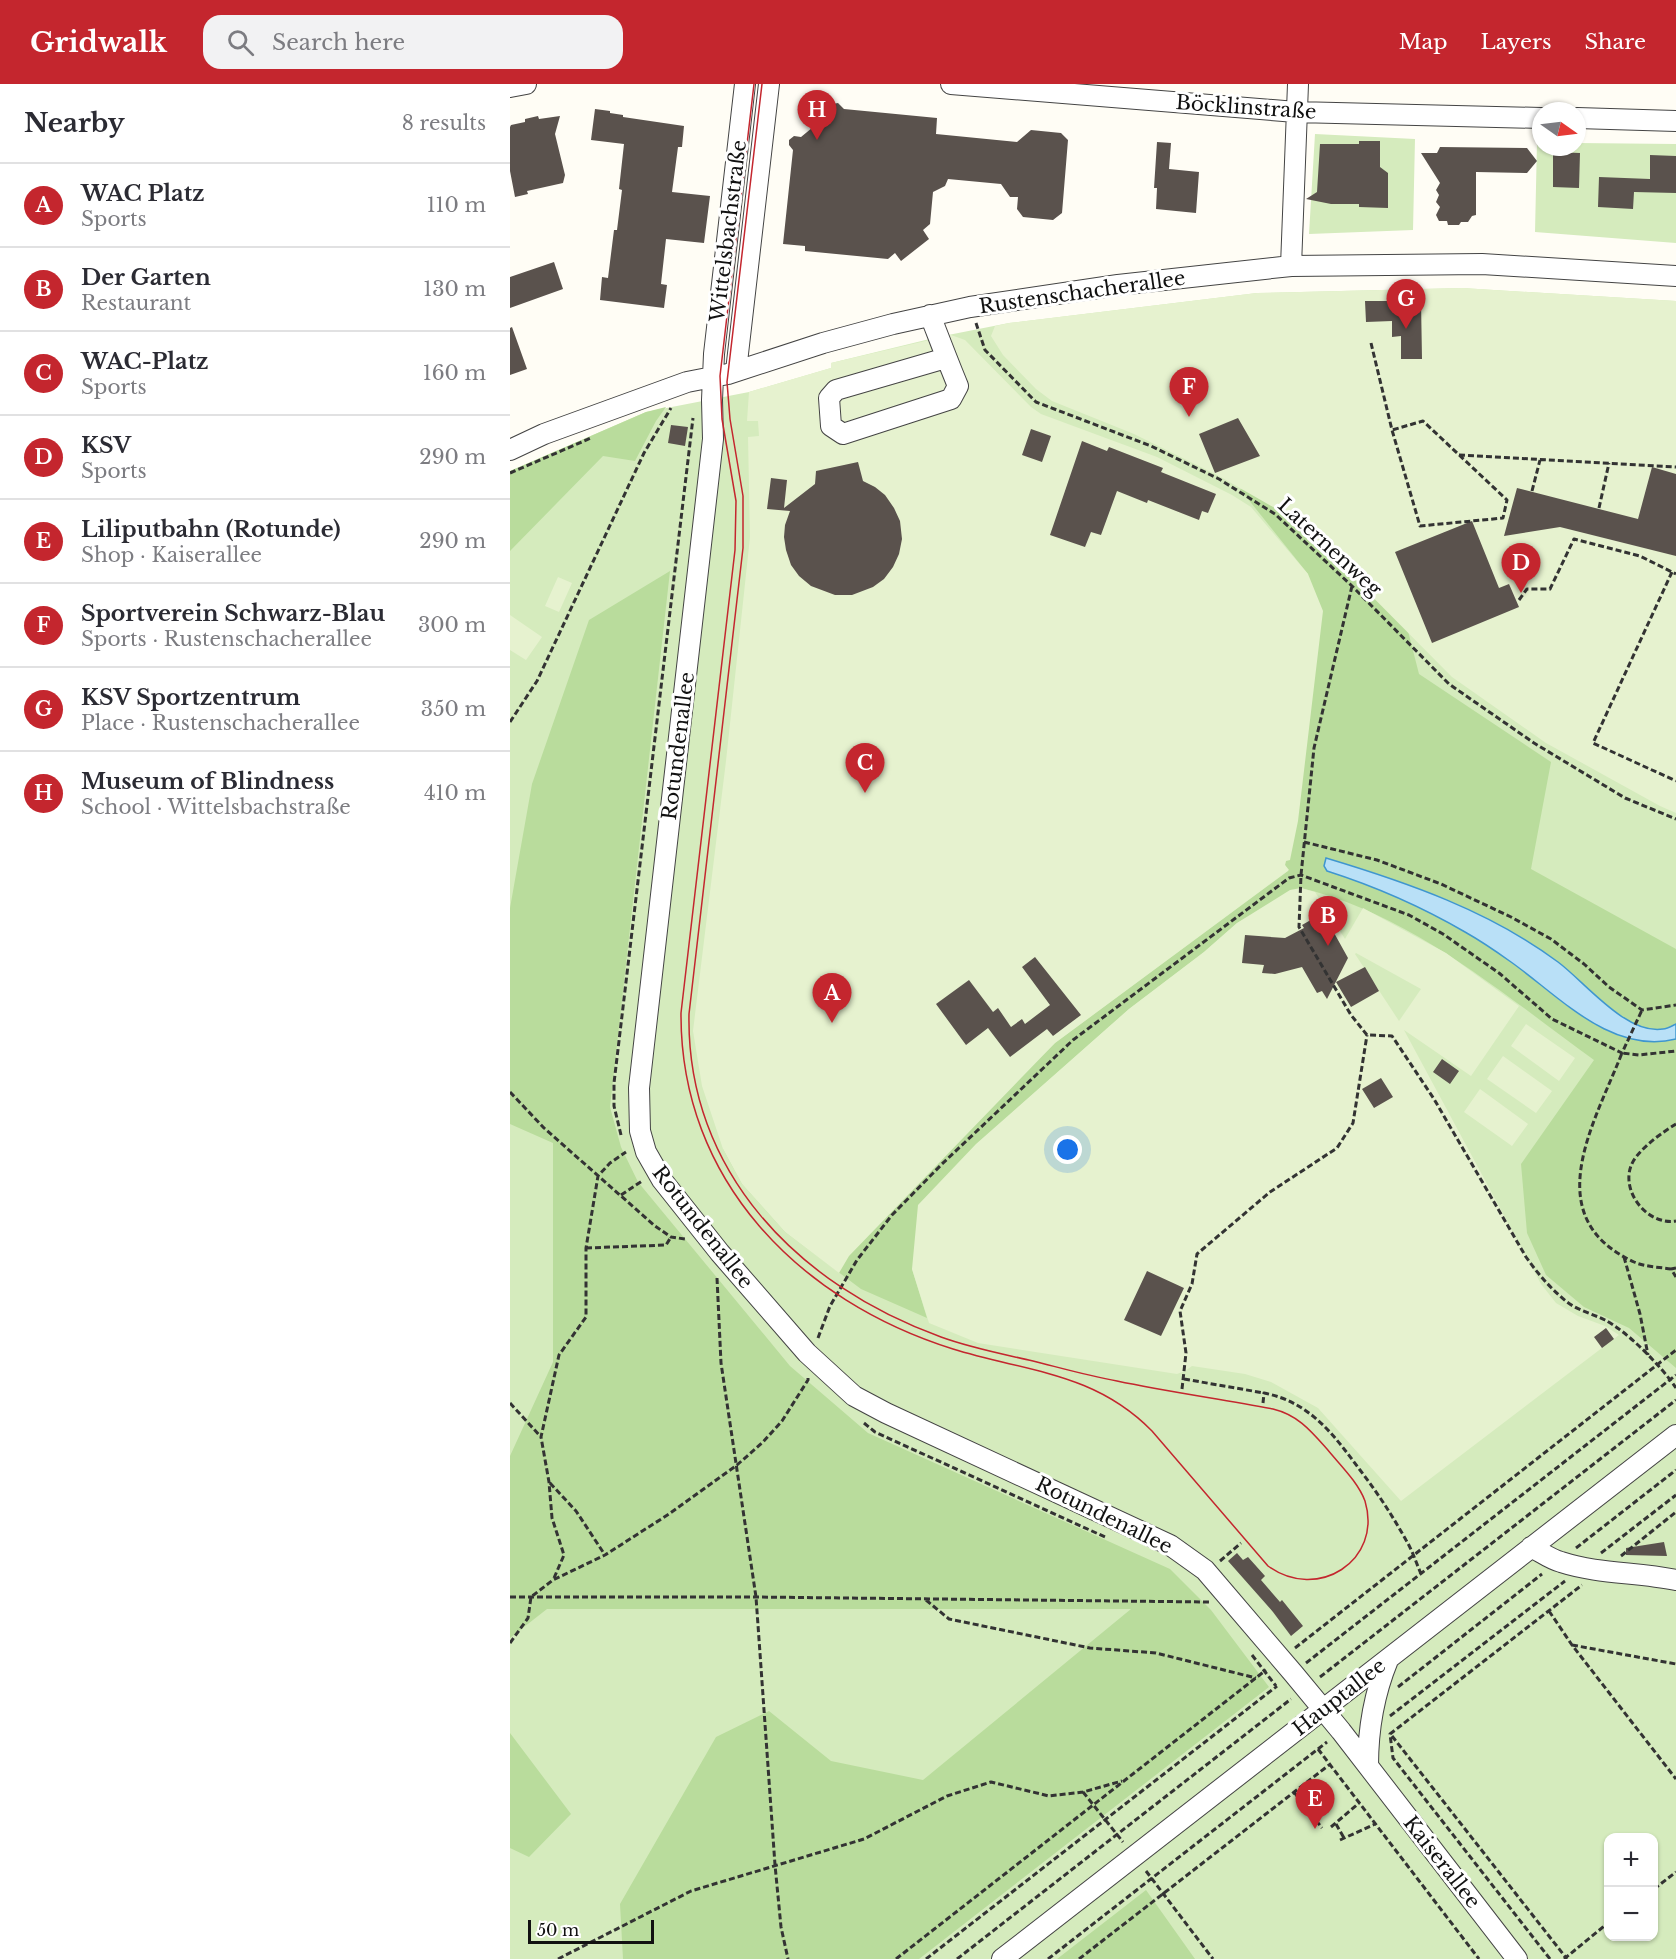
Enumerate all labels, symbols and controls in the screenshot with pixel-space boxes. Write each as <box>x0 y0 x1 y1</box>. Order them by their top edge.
search box <box>203 15 623 69</box>
text: Gridwalk <box>30 25 167 60</box>
icon: search <box>224 26 257 59</box>
text: Search here <box>272 29 405 56</box>
text: Map <box>1399 29 1448 55</box>
text: Layers <box>1481 29 1552 55</box>
text: Share <box>1585 29 1646 55</box>
street label: Böcklinstraße <box>1175 90 1317 124</box>
pin: H <box>798 91 836 140</box>
north arrow <box>1532 102 1586 156</box>
text: Nearby <box>24 107 125 139</box>
text: 8 results <box>402 111 486 135</box>
street label: Wittelsbachstraße <box>705 139 751 324</box>
text: WAC Platz <box>81 180 205 207</box>
text: A <box>35 193 52 217</box>
text: 110 m <box>427 193 486 217</box>
text: Sports <box>81 207 147 231</box>
text: Der Garten <box>81 264 211 291</box>
street label: Rustenschacherallee <box>977 266 1187 318</box>
text: B <box>36 277 51 301</box>
text: 130 m <box>423 277 486 301</box>
pin: G <box>1386 280 1426 329</box>
text: Restaurant <box>81 291 191 315</box>
text: WAC-Platz <box>81 348 209 375</box>
text: C <box>35 361 52 385</box>
text: 160 m <box>423 361 486 385</box>
pin: F <box>1170 368 1208 417</box>
text: Sports <box>81 375 147 399</box>
text: KSV <box>81 432 131 459</box>
text: D <box>34 445 53 469</box>
text: 290 m <box>419 445 486 469</box>
text: Sports <box>81 459 147 483</box>
street label: Laternenweg <box>1273 493 1388 602</box>
text: Liliputbahn (Rotunde) <box>81 516 341 543</box>
text: E <box>36 529 51 553</box>
text: 290 m <box>419 529 486 553</box>
text: Shop · Kaiserallee <box>81 543 262 567</box>
pin: D <box>1502 544 1540 593</box>
text: Sportverein Schwarz-Blau <box>81 600 385 627</box>
text: F <box>37 613 50 637</box>
text: 300 m <box>418 613 486 637</box>
text: Sports · Rustenschacherallee <box>81 627 372 651</box>
street label: Rotundenallee <box>657 671 699 821</box>
text: KSV Sportzentrum <box>81 684 300 711</box>
text: G <box>35 697 52 721</box>
text: 350 m <box>421 697 486 721</box>
text: Place · Rustenschacherallee <box>81 711 360 735</box>
pin: C <box>846 744 884 793</box>
text: Museum of Blindness <box>81 768 334 795</box>
text: H <box>34 781 53 805</box>
text: 410 m <box>424 781 486 805</box>
text: School · Wittelsbachstraße <box>81 795 351 819</box>
pin: B <box>1308 896 1348 946</box>
pin: A <box>812 974 852 1023</box>
your location <box>1053 1135 1082 1164</box>
street label: Rotundenallee <box>648 1161 758 1293</box>
street label: Rotundenallee <box>1032 1472 1176 1558</box>
street label: Hauptallee <box>1288 1653 1390 1741</box>
pin: E <box>1296 1780 1334 1829</box>
street label: Kaiserallee <box>1399 1811 1485 1913</box>
map controls <box>1604 1833 1658 1941</box>
button: + <box>1604 1833 1658 1887</box>
button: − <box>1604 1887 1658 1941</box>
scale bar <box>528 1917 654 1944</box>
text: 50 m <box>537 1920 579 1940</box>

